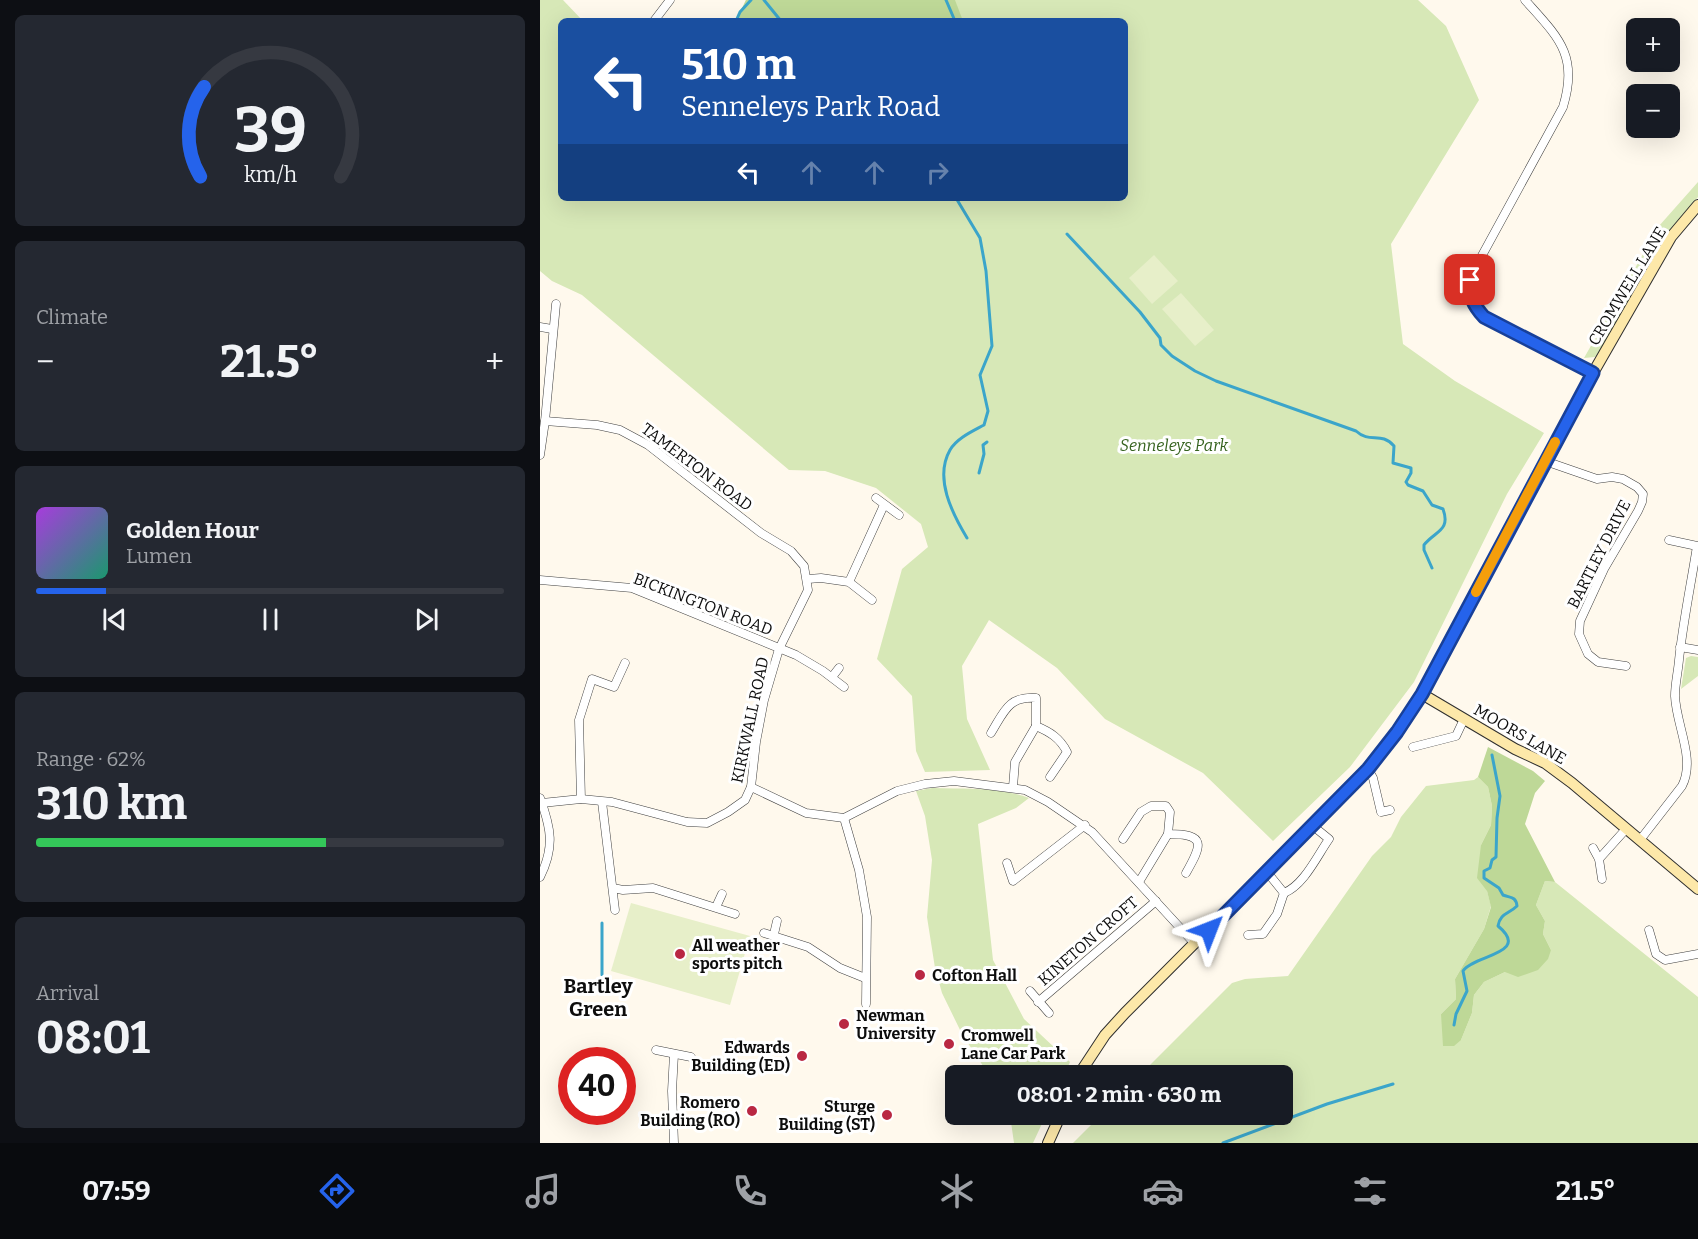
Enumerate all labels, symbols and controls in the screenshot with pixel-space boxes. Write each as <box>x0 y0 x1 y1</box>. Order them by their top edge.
map controls <box>1626 18 1680 138</box>
button: + <box>1626 18 1680 72</box>
text: 510 m <box>681 40 796 90</box>
icon: left <box>582 42 660 120</box>
button: − <box>1626 84 1680 138</box>
text: Senneleys Park Road <box>681 91 940 123</box>
text: 39 <box>234 93 306 168</box>
icon: left <box>732 156 765 189</box>
icon: ahead <box>795 156 828 189</box>
icon: ahead <box>858 156 891 189</box>
icon: right <box>921 156 954 189</box>
text: km/h <box>243 163 297 189</box>
street label: CROMWELL LANE <box>1584 223 1670 349</box>
pin <box>1444 254 1495 305</box>
icon: arrive <box>1453 263 1486 296</box>
text: Climate <box>36 305 108 329</box>
text: 21.5° <box>220 335 319 389</box>
text: − <box>36 342 54 382</box>
text: + <box>485 342 504 382</box>
street label: TAMERTON ROAD <box>638 419 756 515</box>
park label: Senneleys Park <box>1120 436 1229 455</box>
street label: BARTLEY DRIVE <box>1563 496 1635 612</box>
text: Golden Hour <box>126 517 259 544</box>
text: Lumen <box>126 544 192 568</box>
street label: BICKINGTON ROAD <box>631 569 775 639</box>
icon: previous <box>98 603 131 636</box>
icon: pause <box>254 603 287 636</box>
icon: next <box>410 603 443 636</box>
street label: KIRKWALL ROAD <box>727 655 773 785</box>
street label: MOORS LANE <box>1470 700 1570 768</box>
text: Range · 62% <box>36 747 146 771</box>
text: 310 km <box>36 777 187 831</box>
street label: KINETON CROFT <box>1034 893 1142 989</box>
position arrow <box>1177 898 1241 962</box>
place label: All weather sports pitch <box>692 936 782 973</box>
marker: All weather sports pitch <box>673 947 687 961</box>
place label: Cofton Hall <box>932 966 1017 985</box>
marker: Cofton Hall <box>913 968 927 982</box>
district label: Bartley Green <box>563 974 633 1021</box>
text: Arrival <box>36 981 99 1005</box>
place label: Newman University <box>856 1006 936 1043</box>
text: 08:01 <box>36 1011 150 1065</box>
marker: Newman University <box>837 1017 851 1031</box>
place label: Cromwell Lane Car Park <box>961 1026 1066 1063</box>
marker: Cromwell Lane Car Park <box>942 1037 956 1051</box>
place label: Edwards Building (ED) <box>691 1038 790 1075</box>
speed limit sign: 40 <box>558 1047 636 1125</box>
marker: Edwards Building (ED) <box>795 1049 809 1063</box>
text: 08:01 · 2 min · 630 m <box>1017 1081 1221 1108</box>
place label: Romero Building (RO) <box>640 1093 740 1130</box>
place label: Sturge Building (ST) <box>778 1097 875 1134</box>
marker: Romero Building (RO) <box>745 1104 759 1118</box>
marker: Sturge Building (ST) <box>880 1108 894 1122</box>
icon: directions <box>316 1170 358 1212</box>
icon: music <box>522 1170 564 1212</box>
icon: phone <box>729 1170 771 1212</box>
icon: climate <box>936 1170 978 1212</box>
icon: car <box>1142 1170 1184 1212</box>
icon: filters <box>1349 1170 1391 1212</box>
text: 07:59 <box>82 1175 151 1207</box>
text: 21.5° <box>1556 1175 1616 1207</box>

